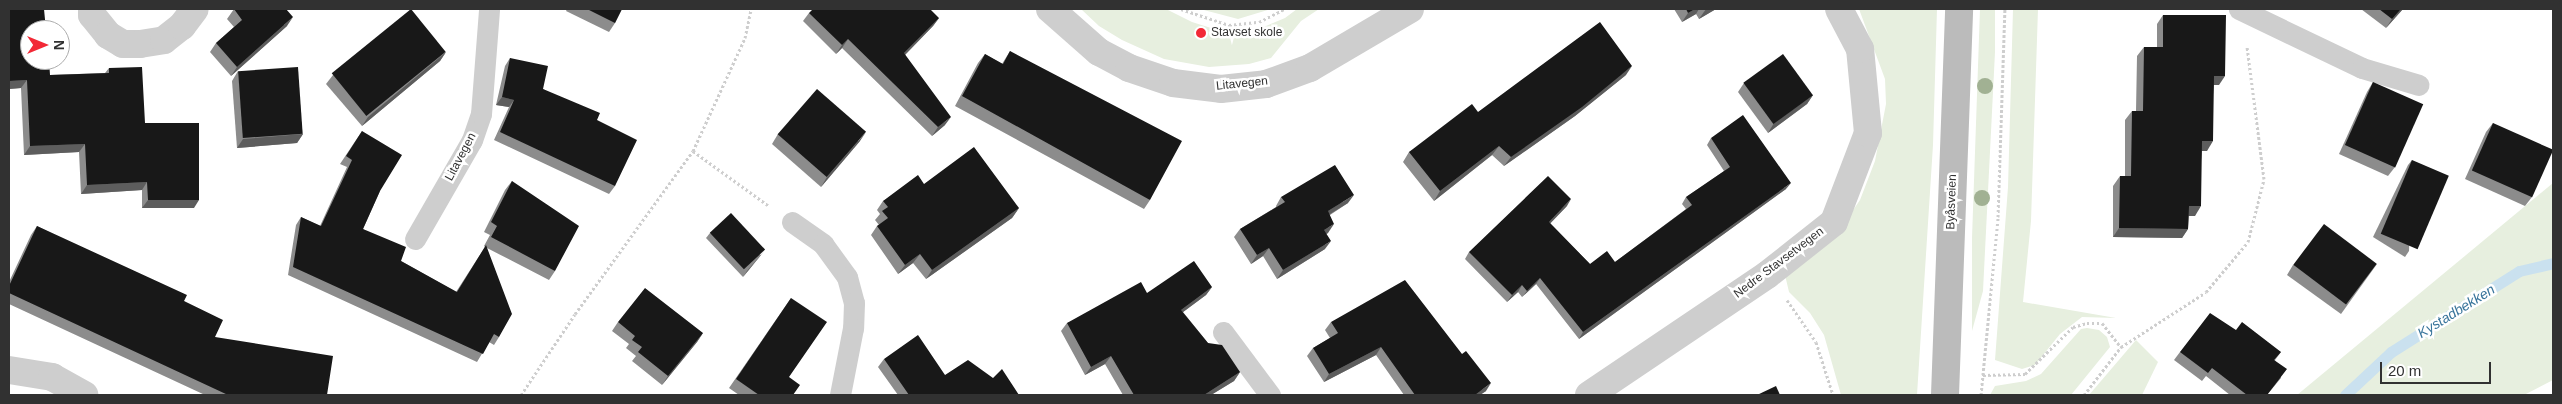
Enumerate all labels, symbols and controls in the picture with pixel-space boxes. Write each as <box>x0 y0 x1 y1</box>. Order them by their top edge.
north arrow <box>20 20 70 70</box>
place label: Stavset skole <box>1211 26 1282 40</box>
marker: Stavset skole <box>1195 27 1207 39</box>
text: N <box>51 40 67 50</box>
street label: Litavegen <box>1215 74 1269 94</box>
street label: Litavegen <box>442 131 480 183</box>
street label: Byåsveien <box>1944 174 1960 230</box>
street label: Nedre Stavsetvegen <box>1731 225 1827 301</box>
water label: Kystadbekken <box>2414 281 2498 341</box>
scale bar <box>2382 352 2493 384</box>
text: 20 m <box>2388 362 2421 379</box>

